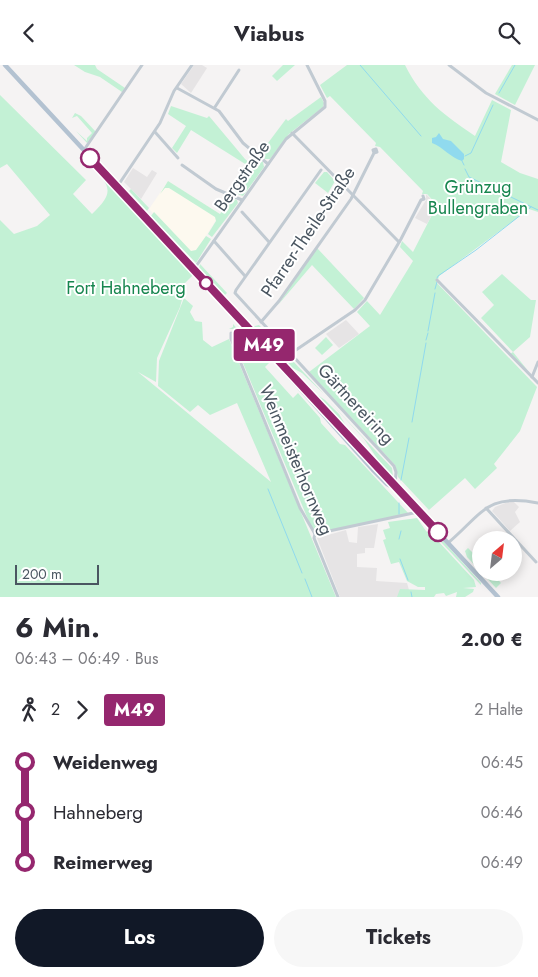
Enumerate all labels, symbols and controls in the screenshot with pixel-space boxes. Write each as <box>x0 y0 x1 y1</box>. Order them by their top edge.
text: Viabus <box>234 17 304 49</box>
icon: back <box>15 19 43 47</box>
icon: search <box>495 19 523 47</box>
street label: Bergstraße <box>208 135 276 217</box>
unlabelled marker <box>80 148 100 168</box>
street label: Pfarrer-Theile-Straße <box>255 162 361 302</box>
park label: Grünzug Bullengraben <box>428 174 528 221</box>
park label: Fort Hahneberg <box>66 275 186 301</box>
unlabelled marker <box>199 276 213 290</box>
line badge: M49 <box>235 329 293 361</box>
text: M49 <box>244 332 284 358</box>
street label: Gärtnereiring <box>312 358 400 450</box>
street label: Weinmeisterhornweg <box>253 381 339 539</box>
unlabelled marker <box>428 522 448 542</box>
north arrow <box>472 531 522 581</box>
map controls <box>472 531 522 581</box>
scale bar <box>15 562 99 585</box>
text: 200 m <box>22 564 62 584</box>
text: 6 Min. <box>15 607 100 648</box>
text: 2.00 € <box>461 626 523 653</box>
text: 06:43 – 06:49 · Bus <box>15 647 158 670</box>
icon: walk <box>15 696 43 724</box>
icon: forward <box>68 696 96 724</box>
text: M49 <box>114 697 155 723</box>
text: 2 <box>51 698 60 721</box>
text: 2 Halte <box>474 698 523 721</box>
text: Weidenweg <box>53 749 158 776</box>
text: 06:45 <box>481 751 523 774</box>
text: Hahneberg <box>53 799 143 826</box>
text: 06:46 <box>481 801 523 824</box>
text: Reimerweg <box>53 849 153 876</box>
text: 06:49 <box>481 851 523 874</box>
button: Los <box>15 909 264 967</box>
button: Tickets <box>274 909 523 967</box>

